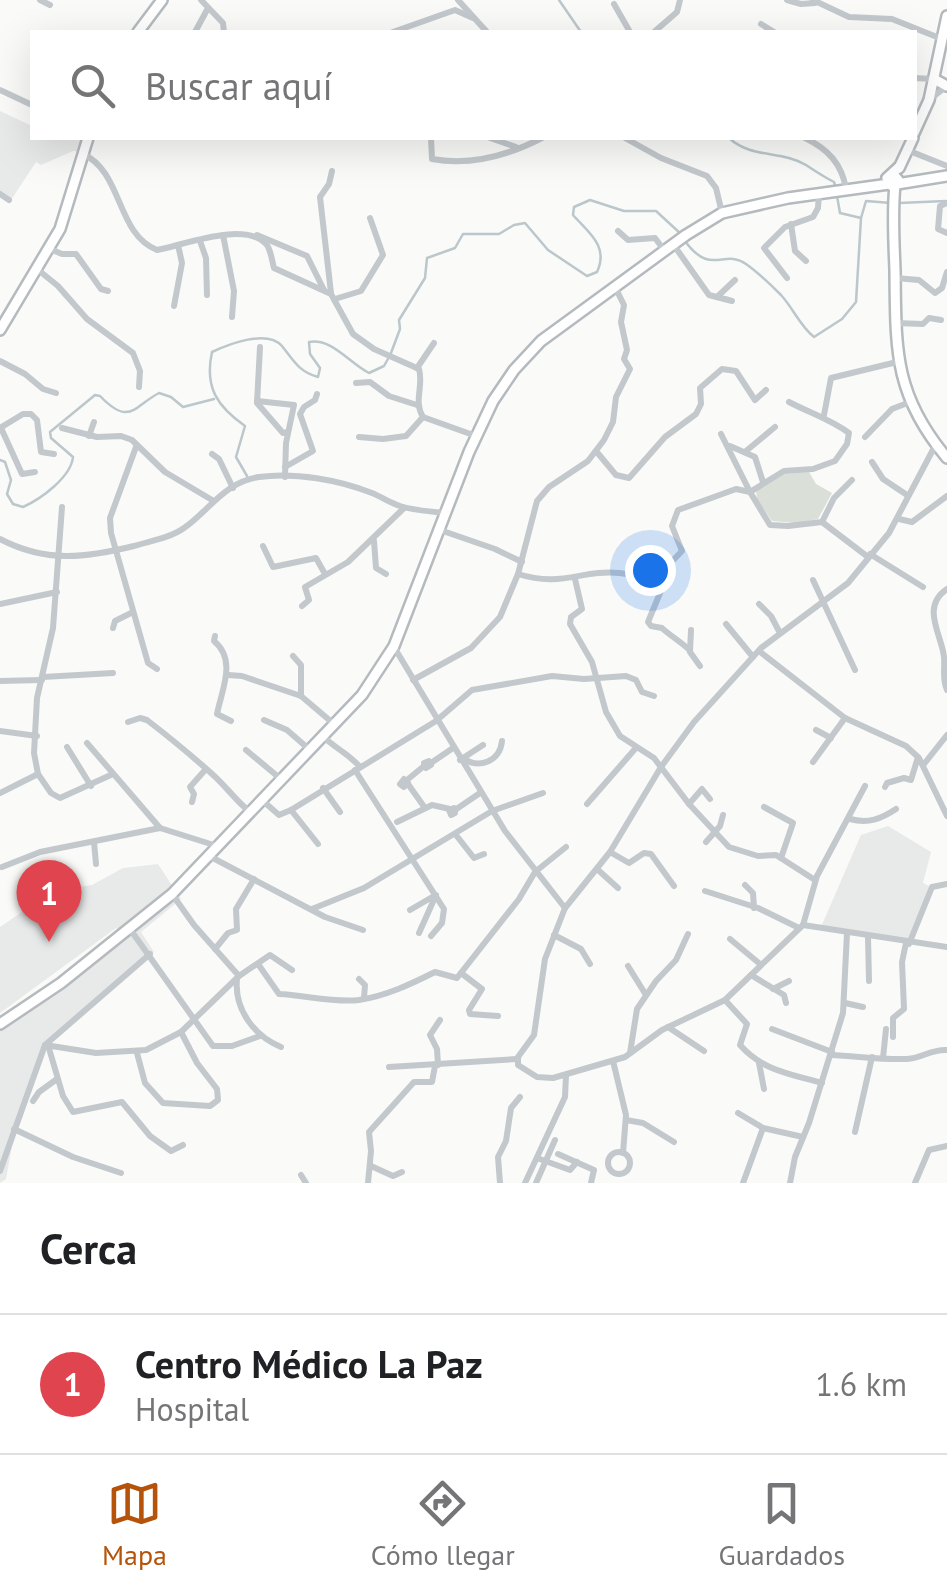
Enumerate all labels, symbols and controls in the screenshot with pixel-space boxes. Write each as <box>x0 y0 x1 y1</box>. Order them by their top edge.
search box <box>30 30 917 140</box>
icon: search <box>65 58 120 113</box>
text: Buscar aquí <box>145 61 333 110</box>
your location <box>625 545 676 596</box>
pin: 1 <box>17 860 82 942</box>
text: Cerca <box>40 1221 137 1276</box>
text: Centro Médico La Paz <box>135 1339 483 1388</box>
text: 1 <box>63 1363 82 1405</box>
text: 1.6 km <box>815 1363 907 1405</box>
text: Hospital <box>135 1388 249 1430</box>
tab: Mapa <box>102 1476 167 1573</box>
tab: Cómo llegar <box>371 1476 515 1573</box>
tab: Guardados <box>719 1476 845 1573</box>

